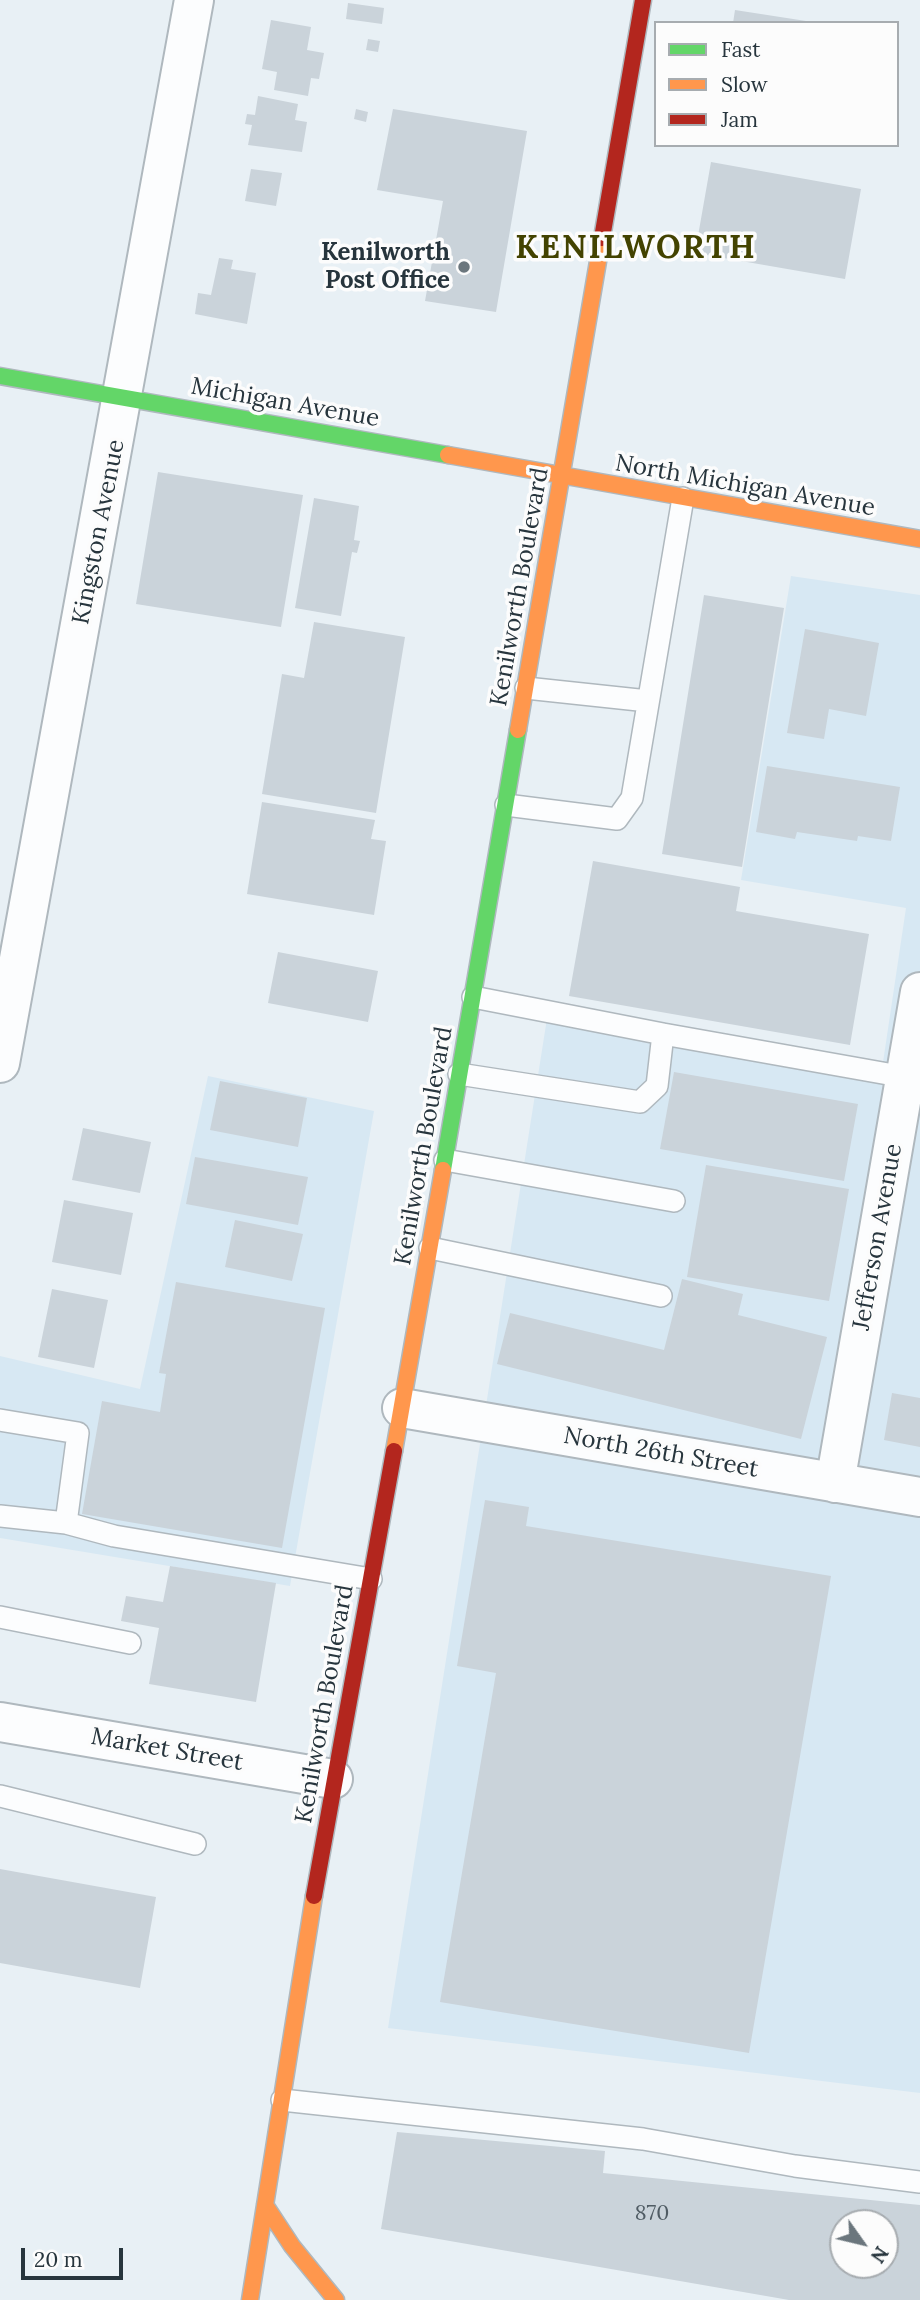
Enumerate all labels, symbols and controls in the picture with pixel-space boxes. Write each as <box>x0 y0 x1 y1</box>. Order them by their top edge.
legend <box>654 21 899 147</box>
text: Fast <box>721 36 760 63</box>
text: Slow <box>721 71 768 98</box>
text: Jam <box>721 106 758 133</box>
district label: KENILWORTH <box>516 230 756 268</box>
place label: Kenilworth Post Office <box>321 239 450 295</box>
marker: Kenilworth Post Office <box>456 259 472 275</box>
street label: Michigan Avenue <box>189 372 381 434</box>
street label: Kingston Avenue <box>67 437 131 627</box>
street label: North Michigan Avenue <box>613 449 877 523</box>
street label: Kenilworth Boulevard <box>485 465 555 709</box>
street label: Kenilworth Boulevard <box>389 1024 459 1268</box>
street label: Jefferson Avenue <box>847 1142 909 1332</box>
street label: North 26th Street <box>561 1422 761 1484</box>
street label: Kenilworth Boulevard <box>290 1582 360 1826</box>
street label: Market Street <box>89 1722 245 1778</box>
house number: 870 <box>635 2201 669 2227</box>
north arrow <box>829 2209 899 2279</box>
scale bar <box>24 2234 126 2278</box>
text: N <box>866 2242 894 2267</box>
text: 20 m <box>34 2246 83 2273</box>

